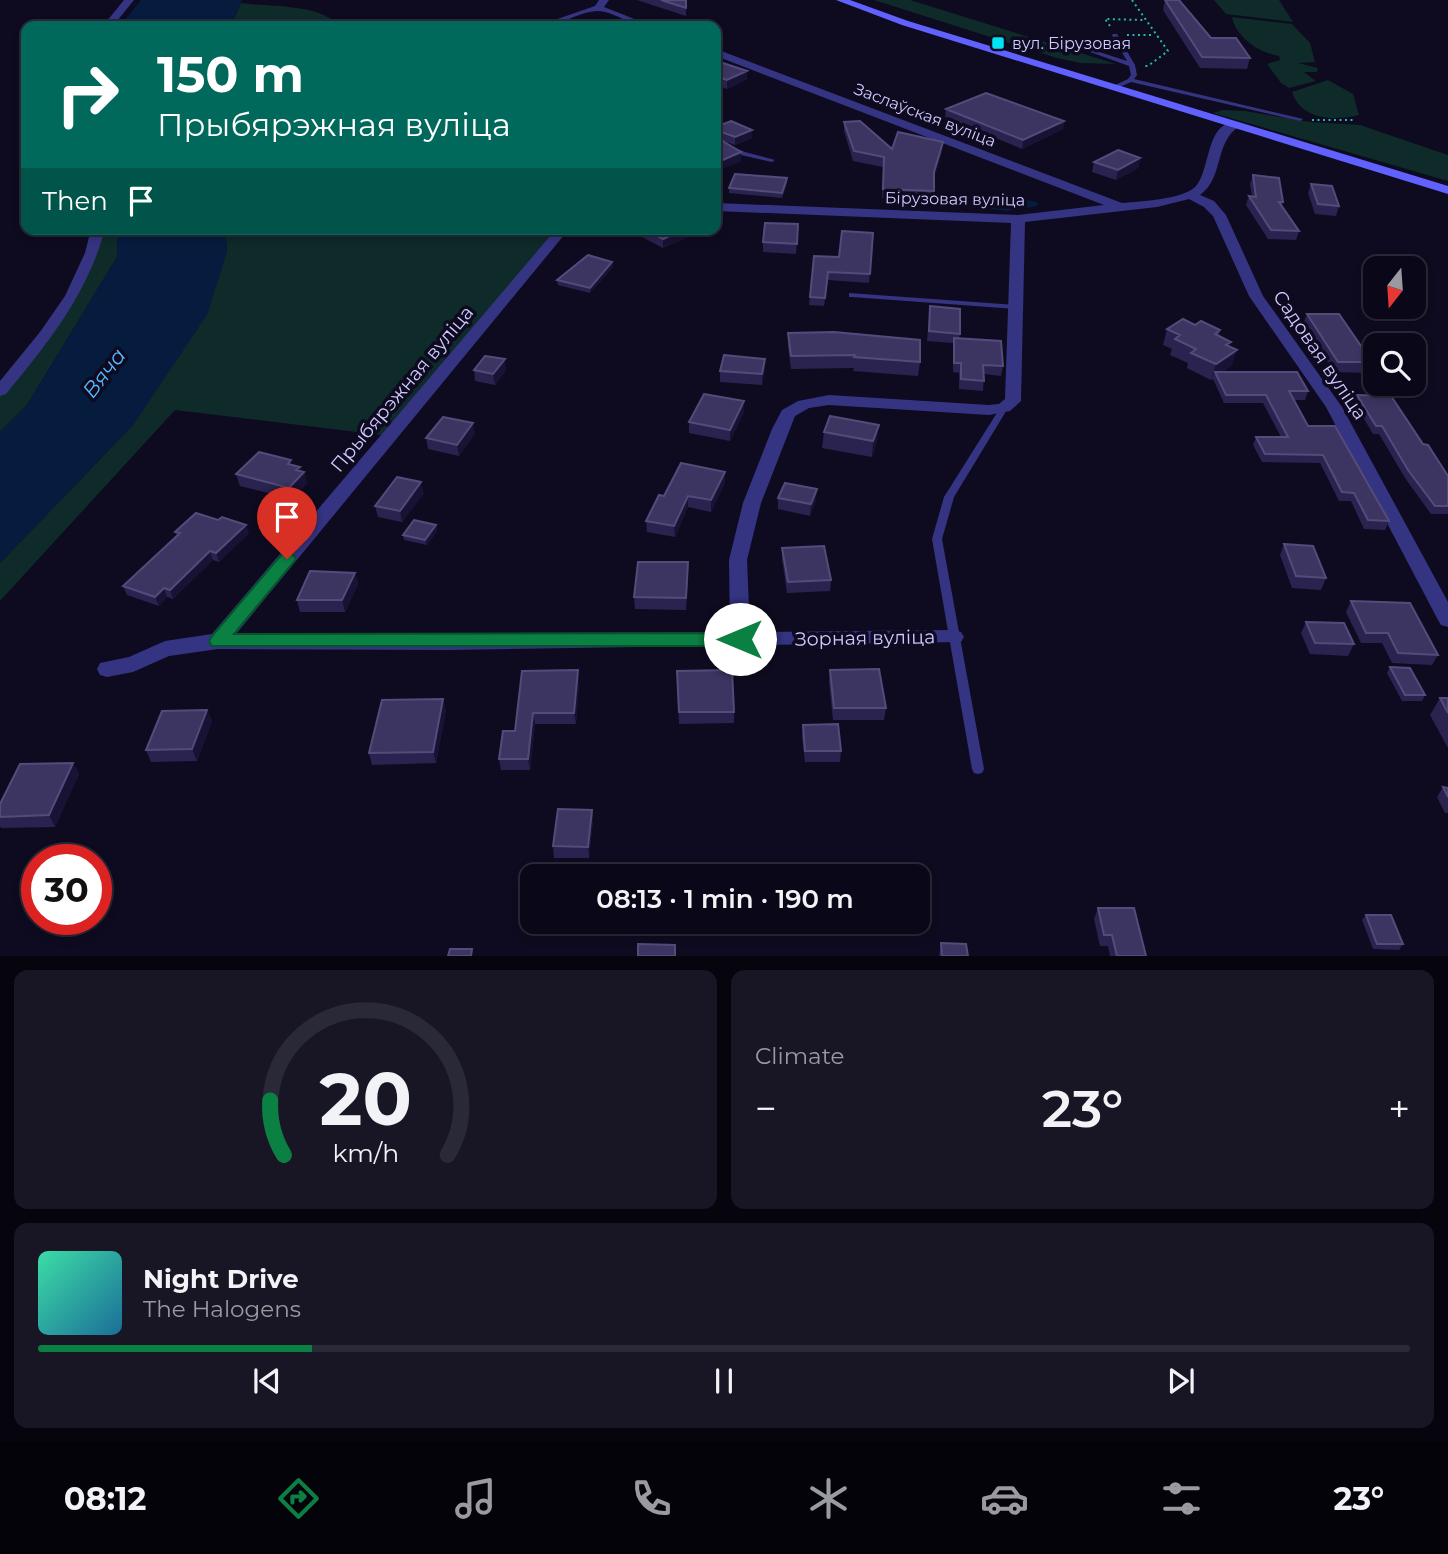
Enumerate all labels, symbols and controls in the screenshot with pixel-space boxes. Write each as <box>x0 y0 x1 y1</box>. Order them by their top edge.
place label: вул. Бірузовая <box>1012 34 1131 53</box>
marker: вул. Бірузовая <box>990 35 1006 51</box>
text: 150 m <box>157 45 304 104</box>
icon: right <box>42 49 133 140</box>
street label: Заслаўская вуліца <box>851 79 999 151</box>
text: Прыбярэжная вуліца <box>157 105 511 144</box>
icon: arrive <box>122 182 160 220</box>
text: Then <box>42 185 108 217</box>
street label: Бірузовая вуліца <box>885 188 1025 210</box>
north arrow <box>1363 256 1426 318</box>
map controls <box>1363 256 1426 396</box>
street label: Садовая вуліца <box>1268 286 1372 424</box>
street label: Прыбярэжная вуліца <box>326 301 478 477</box>
button: search <box>1363 333 1426 396</box>
water label: Вяча <box>77 343 131 403</box>
pin <box>257 487 317 559</box>
icon: arrive <box>268 498 306 536</box>
position arrow <box>703 602 777 676</box>
street label: Зорная вуліца <box>795 625 935 651</box>
speed limit sign: 30 <box>21 844 112 935</box>
text: 08:13 · 1 min · 190 m <box>596 883 854 915</box>
text: Climate <box>755 1042 844 1070</box>
text: 20 <box>319 1056 412 1144</box>
text: 23° <box>1042 1077 1123 1140</box>
text: − <box>755 1085 777 1132</box>
text: + <box>1388 1085 1410 1132</box>
text: km/h <box>332 1138 399 1168</box>
text: Night Drive <box>143 1263 299 1295</box>
text: The Halogens <box>143 1295 301 1323</box>
icon: previous <box>248 1362 286 1400</box>
icon: pause <box>705 1362 743 1400</box>
icon: next <box>1162 1362 1200 1400</box>
icon: directions <box>274 1474 323 1523</box>
icon: music <box>451 1474 500 1523</box>
icon: phone <box>627 1474 676 1523</box>
icon: climate <box>804 1474 853 1523</box>
icon: car <box>980 1474 1029 1523</box>
icon: filters <box>1157 1474 1206 1523</box>
text: 08:12 <box>64 1479 146 1518</box>
text: 23° <box>1333 1479 1384 1518</box>

